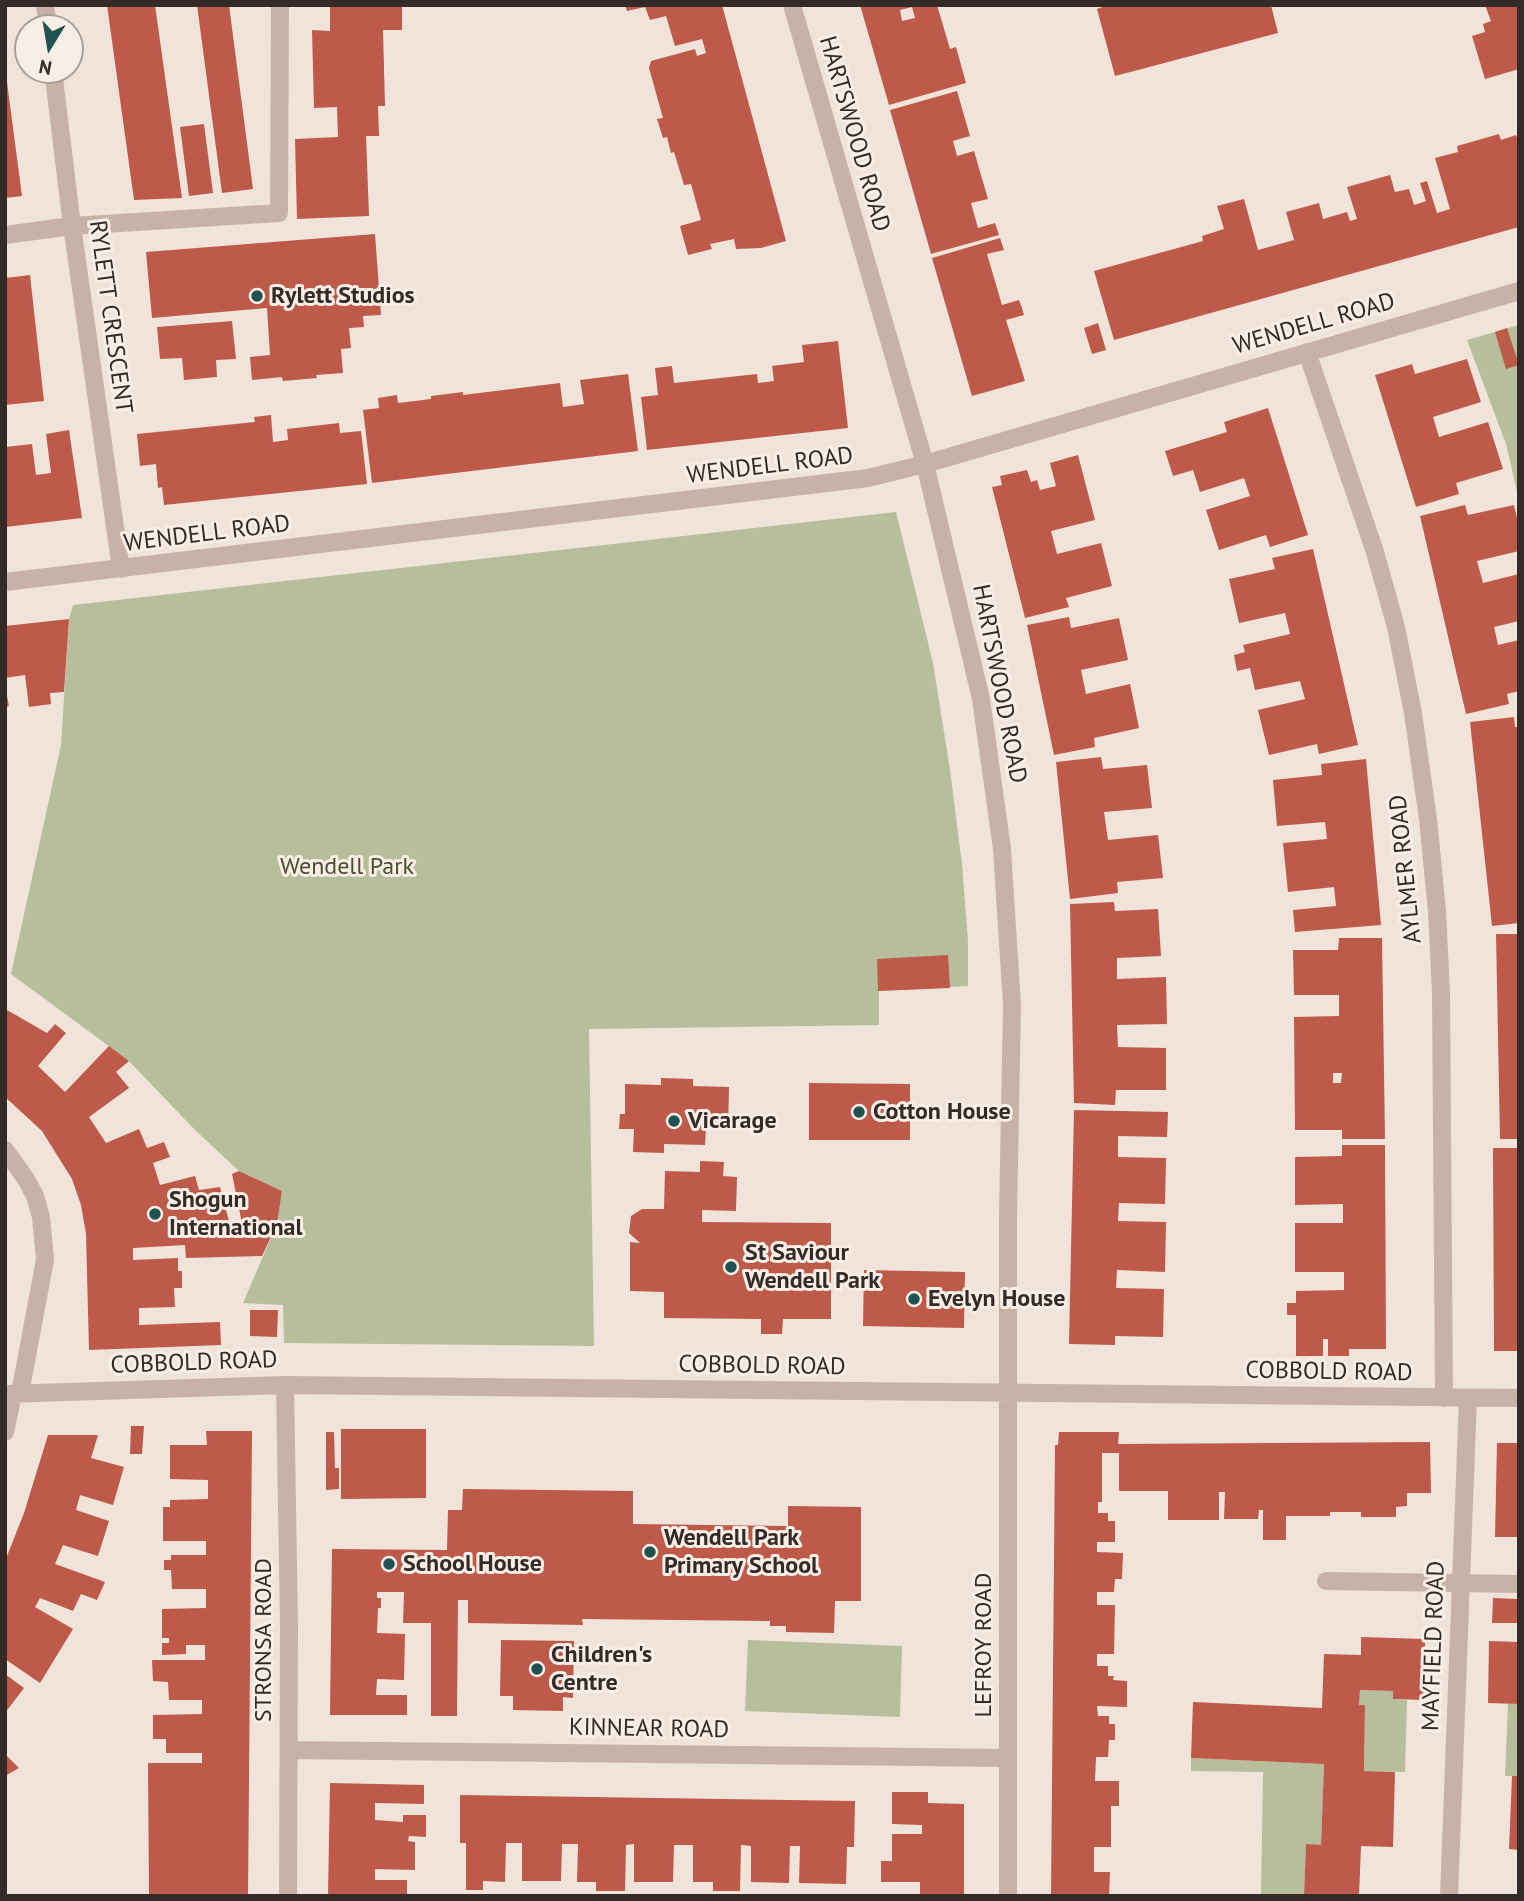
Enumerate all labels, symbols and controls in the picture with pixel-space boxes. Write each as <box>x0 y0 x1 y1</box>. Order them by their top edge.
north arrow <box>14 14 84 84</box>
street label: HARTSWOOD ROAD <box>812 33 896 235</box>
text: N <box>37 55 54 81</box>
street label: RYLETT CRESCENT <box>82 219 138 415</box>
place label: Rylett Studios <box>271 282 415 310</box>
street label: WENDELL ROAD <box>1230 287 1398 361</box>
marker: Rylett Studios <box>249 288 265 304</box>
street label: WENDELL ROAD <box>685 442 855 490</box>
street label: WENDELL ROAD <box>122 510 292 558</box>
street label: HARTSWOOD ROAD <box>966 582 1032 786</box>
street label: AYLMER ROAD <box>1384 793 1428 945</box>
park label: Wendell Park <box>280 853 414 881</box>
place label: Cotton House <box>873 1098 1011 1126</box>
marker: Cotton House <box>851 1104 867 1120</box>
place label: Vicarage <box>688 1107 777 1135</box>
marker: Vicarage <box>666 1113 682 1129</box>
place label: Shogun International <box>169 1186 303 1242</box>
marker: Shogun International <box>147 1206 163 1222</box>
place label: St Saviour Wendell Park <box>745 1239 880 1295</box>
marker: St Saviour Wendell Park <box>723 1259 739 1275</box>
place label: Evelyn House <box>928 1285 1065 1313</box>
marker: Evelyn House <box>906 1291 922 1307</box>
street label: COBBOLD ROAD <box>110 1346 278 1380</box>
street label: COBBOLD ROAD <box>678 1350 846 1382</box>
street label: COBBOLD ROAD <box>1245 1356 1413 1388</box>
place label: Wendell Park Primary School <box>664 1524 818 1580</box>
marker: Wendell Park Primary School <box>642 1544 658 1560</box>
place label: School House <box>403 1550 542 1578</box>
marker: School House <box>381 1556 397 1572</box>
street label: STRONSA ROAD <box>250 1558 278 1722</box>
street label: MAYFIELD ROAD <box>1417 1560 1451 1732</box>
street label: LEFROY ROAD <box>970 1573 998 1717</box>
place label: Children's Centre <box>551 1641 652 1697</box>
marker: Children's Centre <box>529 1661 545 1677</box>
street label: KINNEAR ROAD <box>569 1713 729 1745</box>

